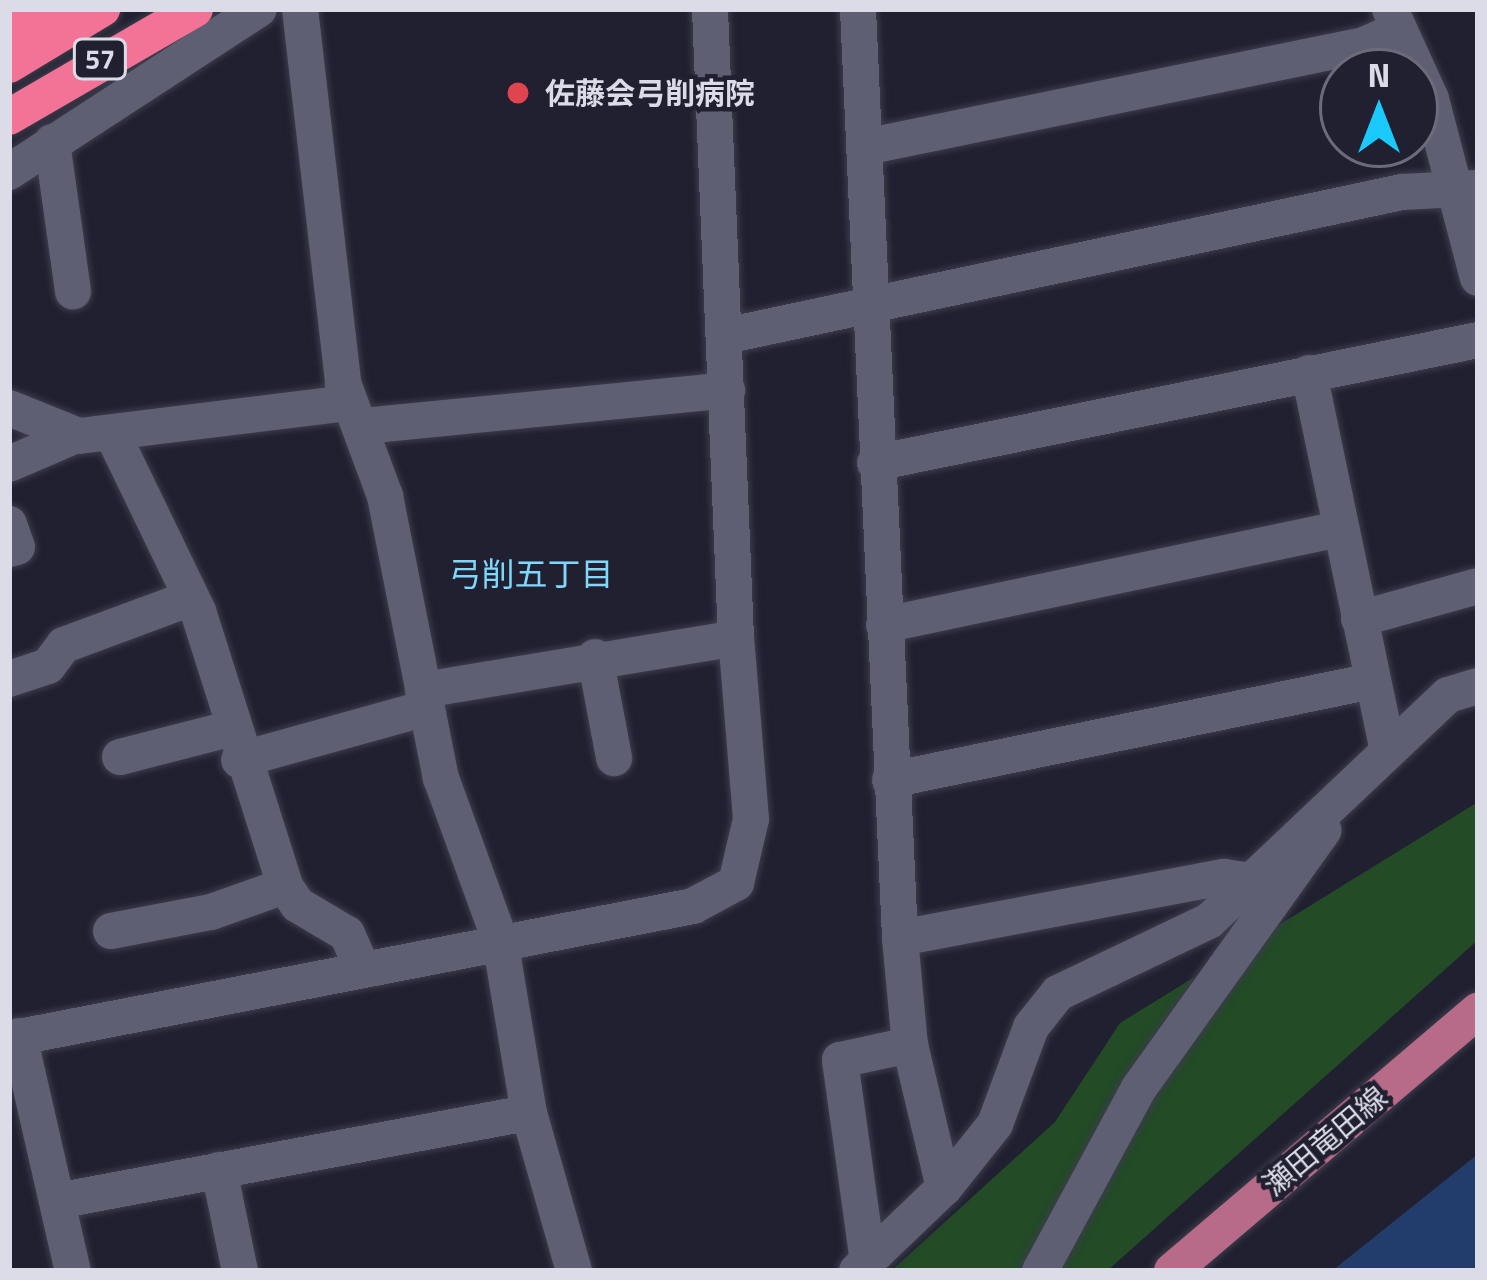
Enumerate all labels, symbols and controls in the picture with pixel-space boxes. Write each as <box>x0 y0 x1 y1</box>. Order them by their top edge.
road number: 57 <box>70 38 130 80</box>
north arrow <box>1319 48 1439 168</box>
text: N <box>1368 50 1390 100</box>
place label: 佐藤会弓削病院 <box>545 75 755 111</box>
marker: 佐藤会弓削病院 <box>502 77 534 109</box>
district label: 弓削五丁目 <box>449 555 613 595</box>
street label: 瀬田竜田線 <box>1256 1079 1394 1203</box>

